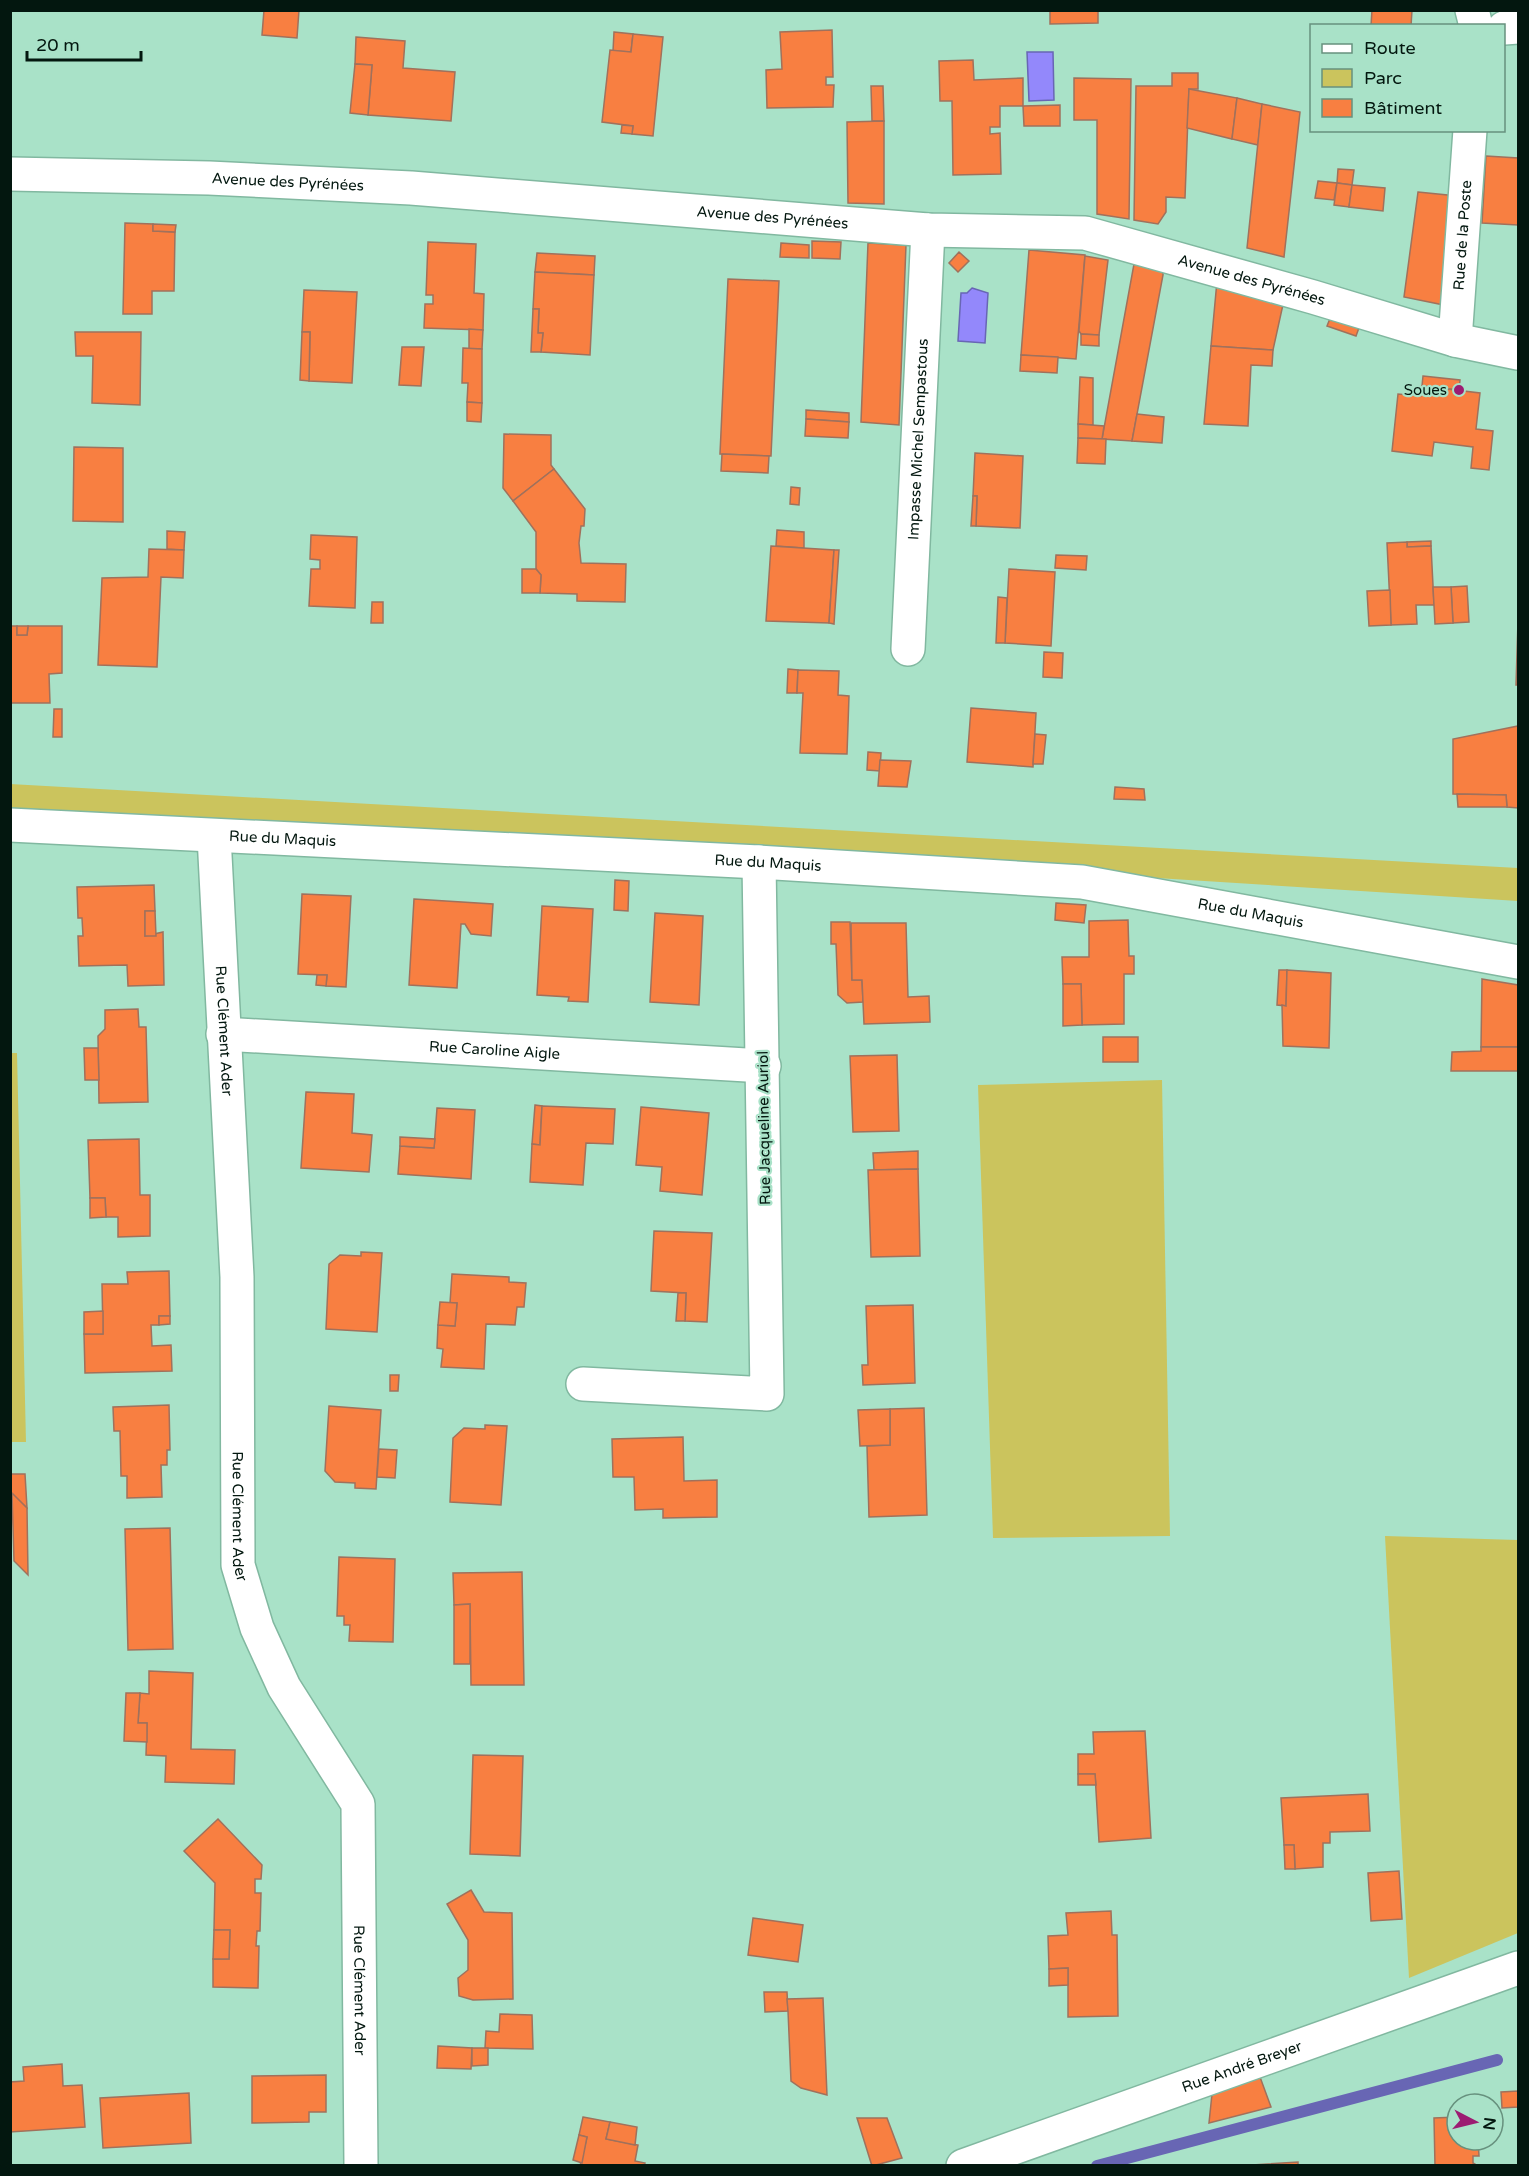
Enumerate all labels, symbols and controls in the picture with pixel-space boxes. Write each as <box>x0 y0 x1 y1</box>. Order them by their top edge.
scale bar <box>27 24 141 62</box>
legend <box>1310 24 1505 132</box>
text: 20 m <box>36 34 80 56</box>
text: Route <box>1364 37 1416 59</box>
text: Parc <box>1364 67 1402 89</box>
text: Bâtiment <box>1364 97 1442 119</box>
street label: Avenue des Pyrénées <box>211 169 364 195</box>
street label: Rue de la Poste <box>1450 180 1475 291</box>
street label: Avenue des Pyrénées <box>696 202 849 233</box>
street label: Avenue des Pyrénées <box>1176 251 1327 309</box>
street label: Impasse Michel Sempastous <box>904 338 932 540</box>
place label: Soues <box>1404 381 1447 399</box>
marker: Soues <box>1452 383 1466 397</box>
street label: Rue du Maquis <box>229 827 337 850</box>
street label: Rue du Maquis <box>714 851 822 875</box>
street label: Rue du Maquis <box>1196 894 1305 931</box>
street label: Rue Clément Ader <box>212 965 237 1097</box>
street label: Rue Caroline Aigle <box>428 1037 561 1063</box>
street label: Rue Jacqueline Auriol <box>754 1051 774 1205</box>
street label: Rue Clément Ader <box>229 1451 252 1584</box>
street label: Rue Clément Ader <box>350 1925 369 2056</box>
street label: Rue André Breyer <box>1179 2037 1305 2096</box>
north arrow <box>1445 2092 1505 2152</box>
text: N <box>1478 2116 1500 2131</box>

